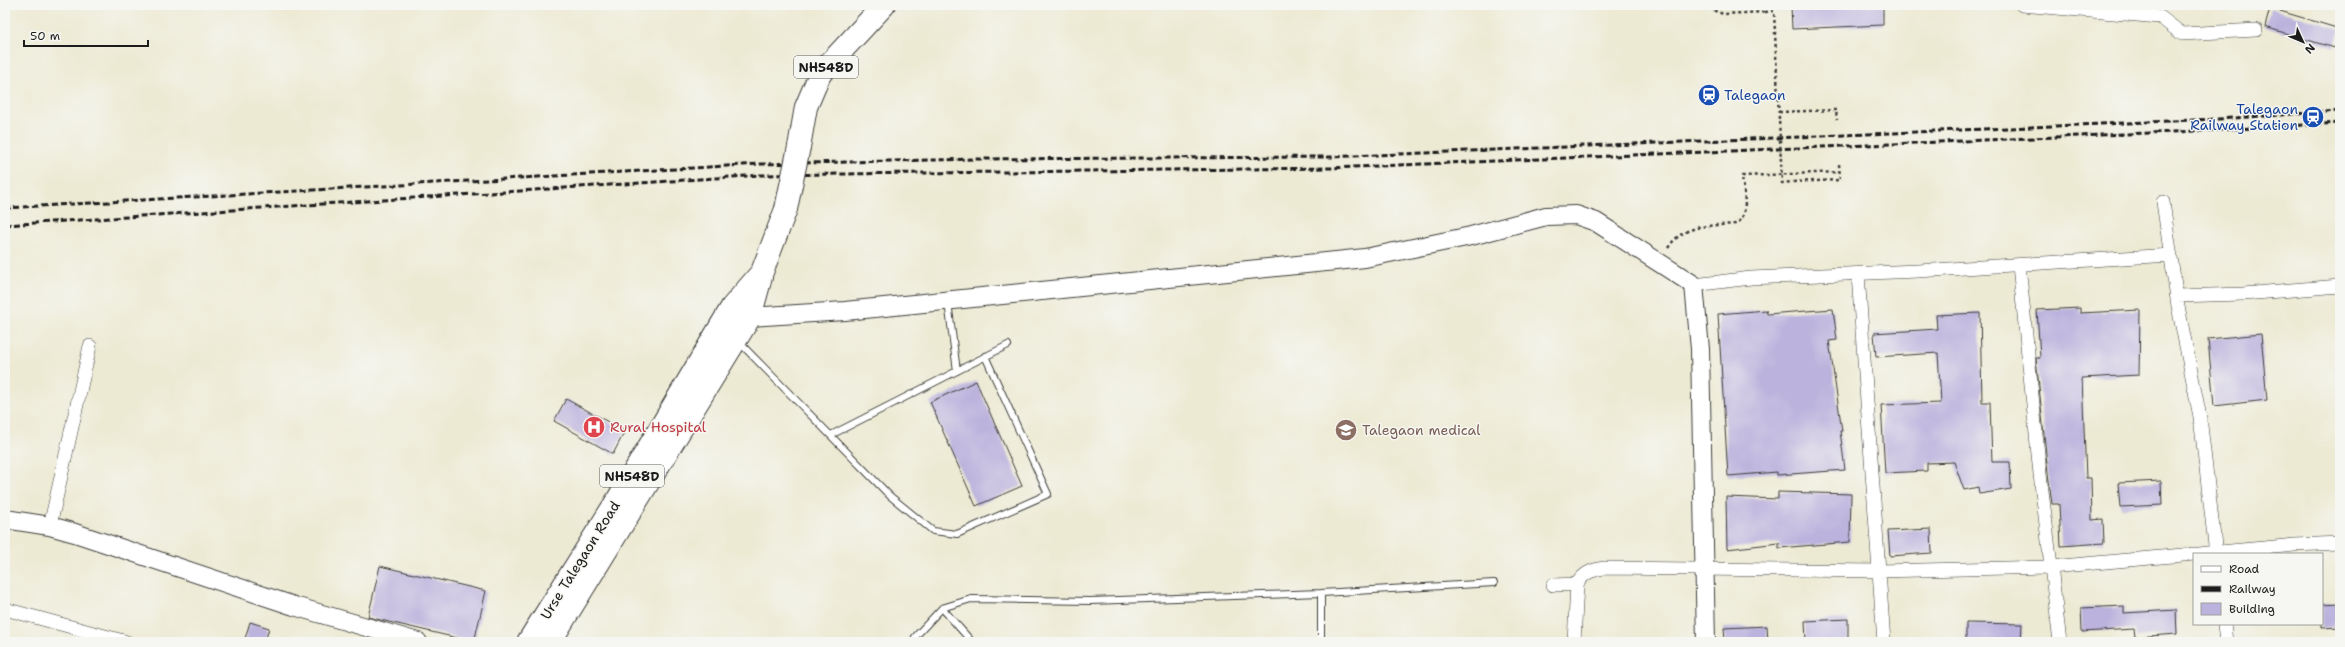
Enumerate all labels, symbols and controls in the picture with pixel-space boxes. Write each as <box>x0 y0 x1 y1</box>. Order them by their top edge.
scale bar <box>24 22 148 48</box>
north arrow <box>2283 22 2323 62</box>
text: 50 m <box>30 28 60 44</box>
text: N <box>2301 40 2318 57</box>
road number: NH548D <box>794 56 858 78</box>
station icon: Talegaon <box>1696 82 1722 108</box>
place label: Talegaon <box>1724 86 1786 104</box>
place label: Talegaon Railway Station <box>2190 100 2298 134</box>
station icon: Talegaon Railway Station <box>2300 104 2326 130</box>
hospital icon: Rural Hospital <box>581 414 607 440</box>
school or university icon: Talegaon medical <box>1333 417 1359 443</box>
place label: Rural Hospital <box>610 418 707 436</box>
place label: Talegaon medical <box>1362 421 1481 439</box>
road number: NH548D <box>600 465 664 487</box>
street label: Urse Talegaon Road <box>536 497 624 623</box>
legend <box>2193 553 2323 625</box>
text: Road <box>2229 561 2260 577</box>
text: Railway <box>2229 581 2276 597</box>
text: Building <box>2229 601 2275 617</box>

